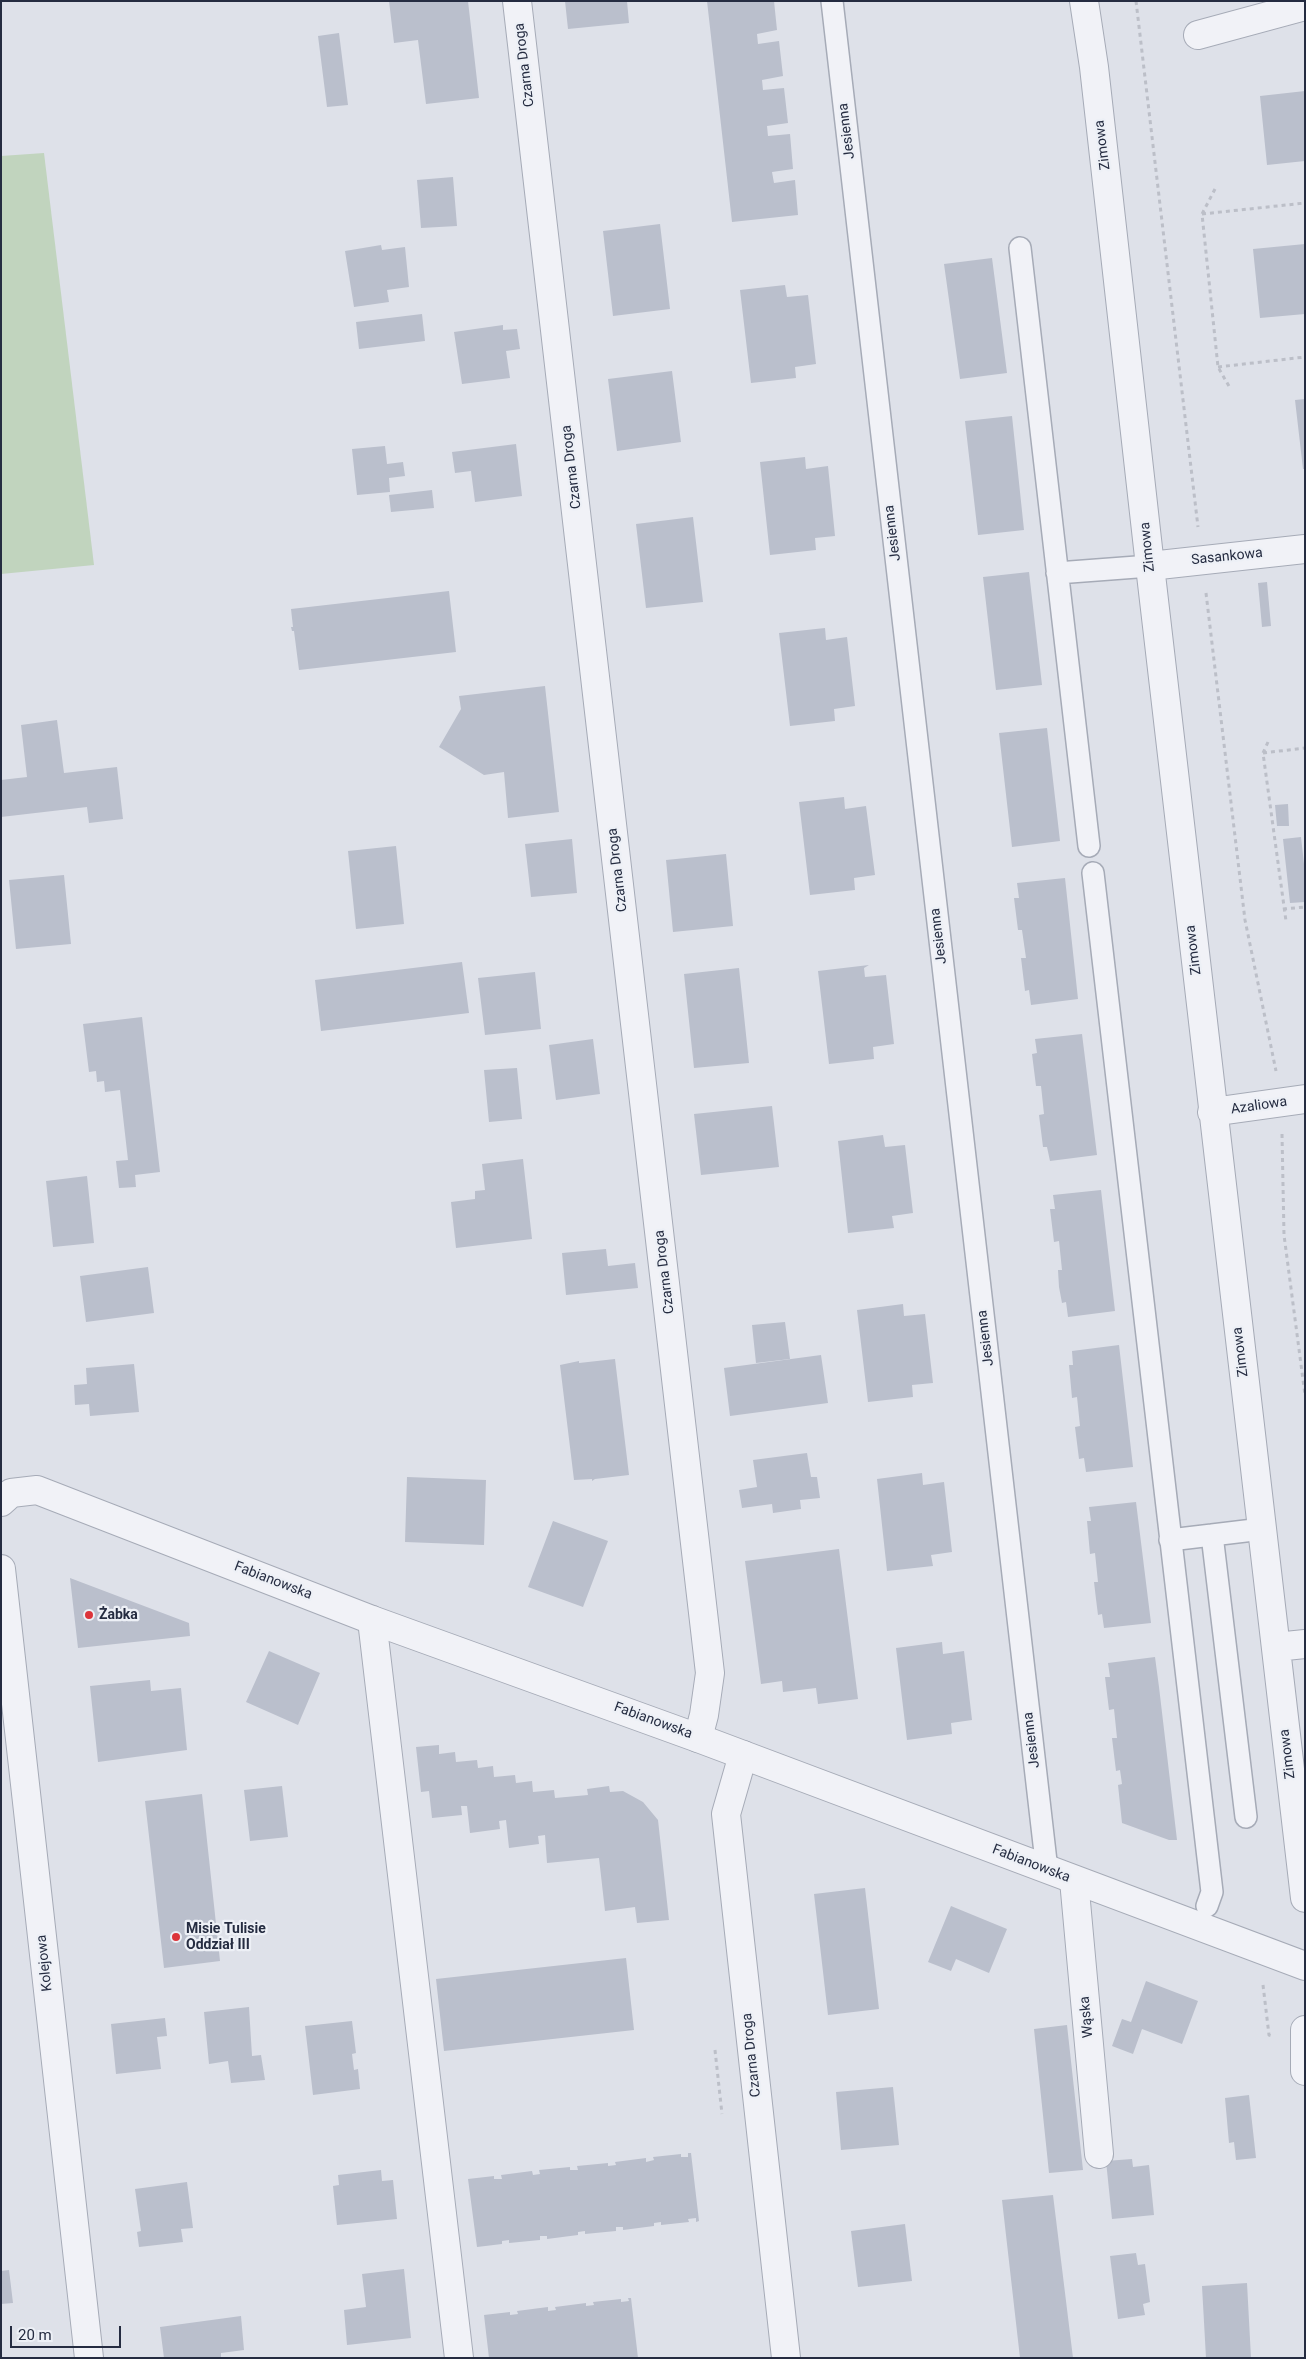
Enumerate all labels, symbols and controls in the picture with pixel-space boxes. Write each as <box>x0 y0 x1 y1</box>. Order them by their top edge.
street label: Czarna Droga <box>512 22 538 108</box>
street label: Jesienna <box>835 102 859 160</box>
street label: Zimowa <box>1092 119 1114 171</box>
street label: Czarna Droga <box>559 424 585 510</box>
street label: Jesienna <box>881 504 905 562</box>
street label: Zimowa <box>1137 521 1159 573</box>
street label: Sasankowa <box>1190 545 1264 569</box>
street label: Czarna Droga <box>605 827 631 913</box>
street label: Jesienna <box>927 907 951 965</box>
street label: Zimowa <box>1183 924 1205 976</box>
street label: Azaliowa <box>1230 1094 1288 1118</box>
street label: Czarna Droga <box>652 1229 678 1315</box>
street label: Jesienna <box>974 1309 998 1367</box>
street label: Zimowa <box>1230 1326 1252 1378</box>
street label: Fabianowska <box>232 1558 314 1604</box>
place label: Żabka <box>99 1607 138 1623</box>
marker: Żabka <box>83 1609 95 1621</box>
street label: Fabianowska <box>612 1699 694 1743</box>
street label: Jesienna <box>1020 1711 1044 1769</box>
street label: Zimowa <box>1277 1728 1299 1780</box>
street label: Fabianowska <box>990 1841 1072 1887</box>
place label: Misie Tulisie Oddział III <box>186 1921 266 1954</box>
marker: Misie Tulisie Oddział III <box>170 1931 182 1943</box>
street label: Kolejowa <box>34 1934 56 1992</box>
street label: Wąska <box>1077 1995 1097 2039</box>
street label: Czarna Droga <box>739 2012 765 2098</box>
scale bar <box>12 2316 124 2348</box>
text: 20 m <box>18 2326 52 2344</box>

